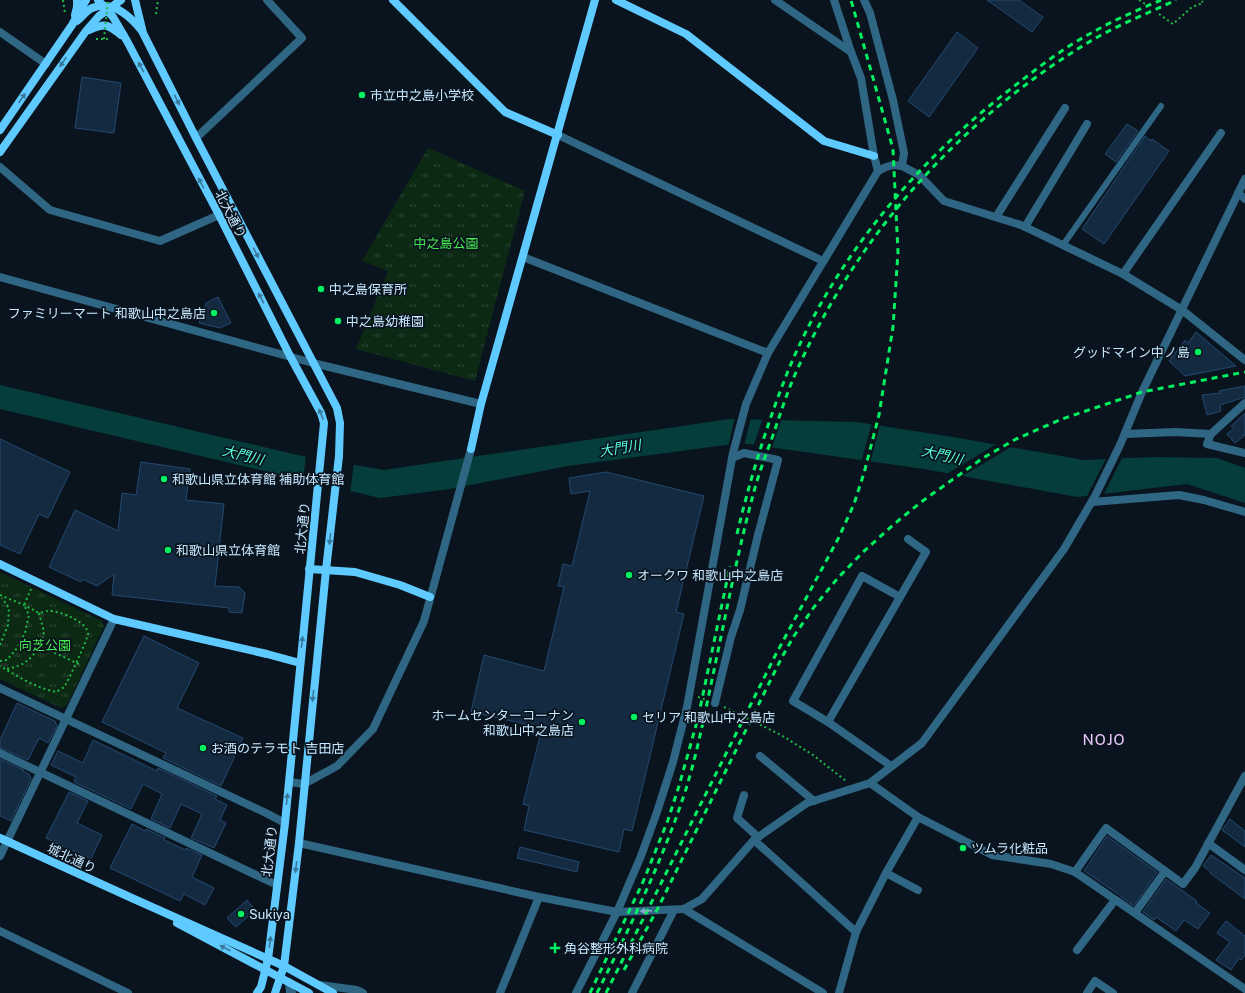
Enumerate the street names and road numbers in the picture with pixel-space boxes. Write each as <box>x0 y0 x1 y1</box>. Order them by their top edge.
street label: 北大通り <box>212 188 249 241</box>
street label: 北大通り <box>292 501 313 555</box>
street label: 北大通り <box>259 824 280 878</box>
street label: 城北通り <box>45 841 99 876</box>

